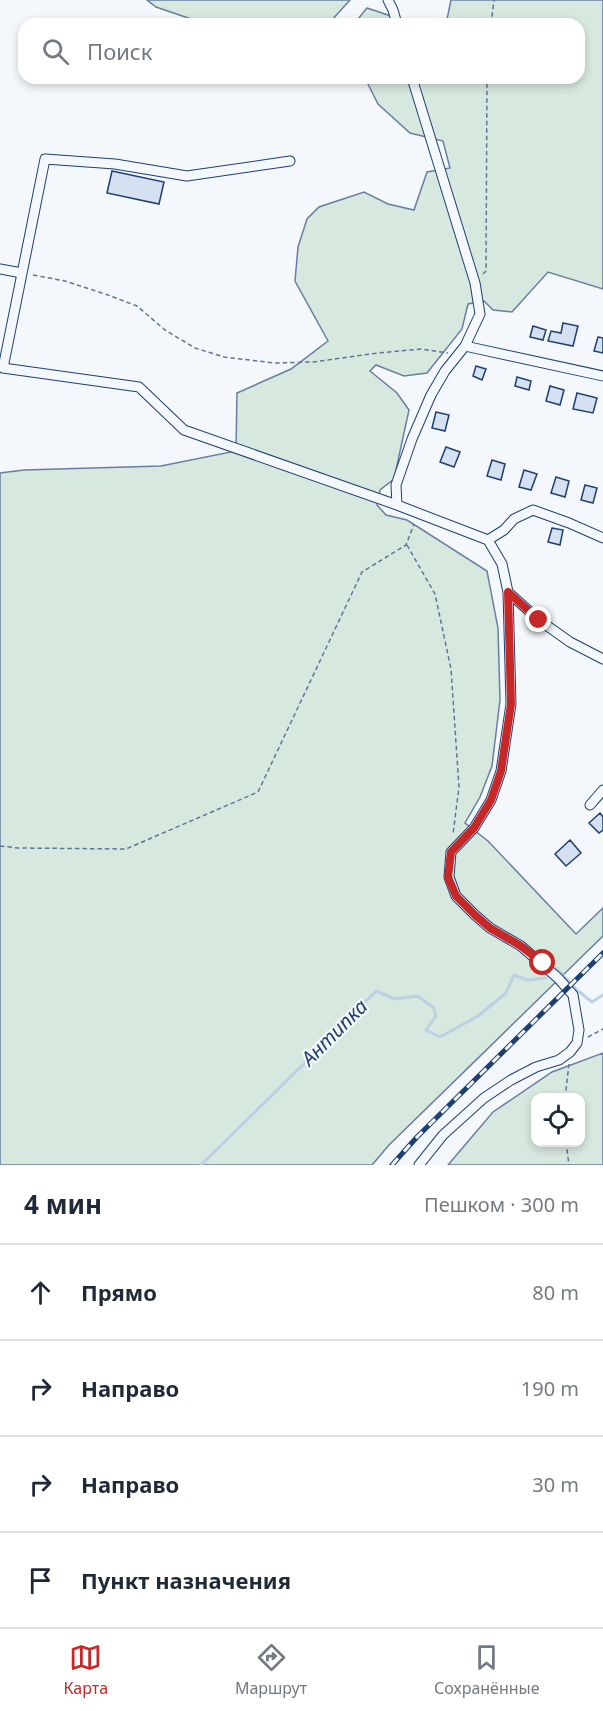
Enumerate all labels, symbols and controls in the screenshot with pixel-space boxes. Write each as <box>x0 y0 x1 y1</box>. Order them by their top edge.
search box <box>18 18 585 84</box>
icon: search <box>39 35 72 68</box>
text: Поиск <box>87 36 152 66</box>
route end <box>525 606 551 632</box>
route start <box>529 949 555 975</box>
water label: Антипка <box>293 993 373 1073</box>
map controls <box>531 1093 585 1147</box>
button: locate <box>531 1093 585 1147</box>
text: 4 мин <box>24 1186 102 1222</box>
text: Пешком · 300 m <box>424 1191 579 1218</box>
icon: ahead <box>24 1276 57 1309</box>
text: Прямо <box>81 1277 157 1307</box>
text: 80 m <box>532 1279 579 1306</box>
icon: right <box>24 1372 57 1405</box>
text: Направо <box>81 1373 179 1403</box>
text: 190 m <box>521 1375 579 1402</box>
icon: right <box>24 1468 57 1501</box>
text: Направо <box>81 1469 179 1499</box>
text: 30 m <box>532 1471 579 1498</box>
icon: arrive <box>24 1564 57 1597</box>
text: Пункт назначения <box>81 1565 291 1595</box>
tab: Карта <box>63 1641 108 1699</box>
tab: Маршрут <box>235 1641 307 1699</box>
tab: Сохранённые <box>434 1641 540 1699</box>

